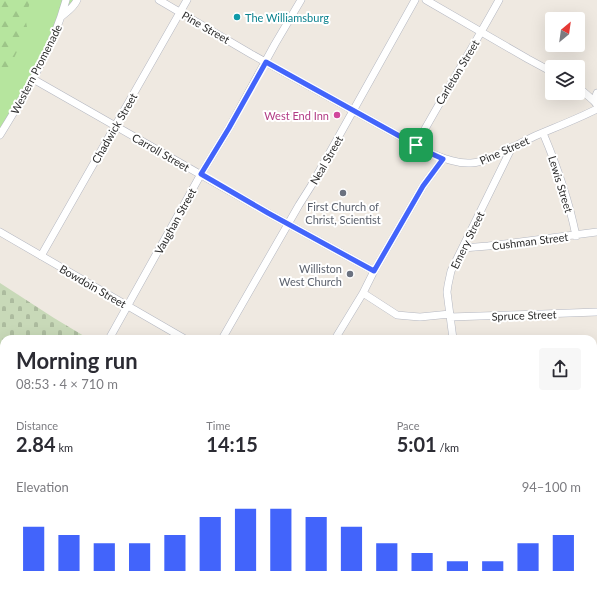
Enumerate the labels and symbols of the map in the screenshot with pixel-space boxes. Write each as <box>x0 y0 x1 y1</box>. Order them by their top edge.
street label: Pine Street <box>180 8 232 46</box>
place label: The Williamsburg <box>245 11 329 24</box>
marker: The Williamsburg <box>232 12 242 22</box>
north arrow <box>545 12 585 52</box>
street label: Western Promenade <box>8 22 64 116</box>
street label: Carleton Street <box>433 37 481 107</box>
street label: Chadwick Street <box>89 90 139 165</box>
place label: West End Inn <box>264 109 329 122</box>
marker: West End Inn <box>332 110 342 120</box>
pin <box>399 128 433 162</box>
street label: Carroll Street <box>130 130 192 174</box>
street label: Neal Street <box>307 133 345 187</box>
street label: Pine Street <box>477 133 531 167</box>
street label: Lewis Street <box>546 154 576 214</box>
street label: Vaughan Street <box>152 186 199 256</box>
marker: First Church of Christ, Scientist <box>338 188 348 198</box>
place label: First Church of Christ, Scientist <box>305 200 381 226</box>
street label: Emery Street <box>448 209 487 271</box>
street label: Cushman Street <box>491 230 569 252</box>
street label: Bowdoin Street <box>57 262 129 310</box>
place label: Williston West Church <box>279 262 342 288</box>
marker: Williston West Church <box>345 269 355 279</box>
street label: Spruce Street <box>491 307 557 323</box>

